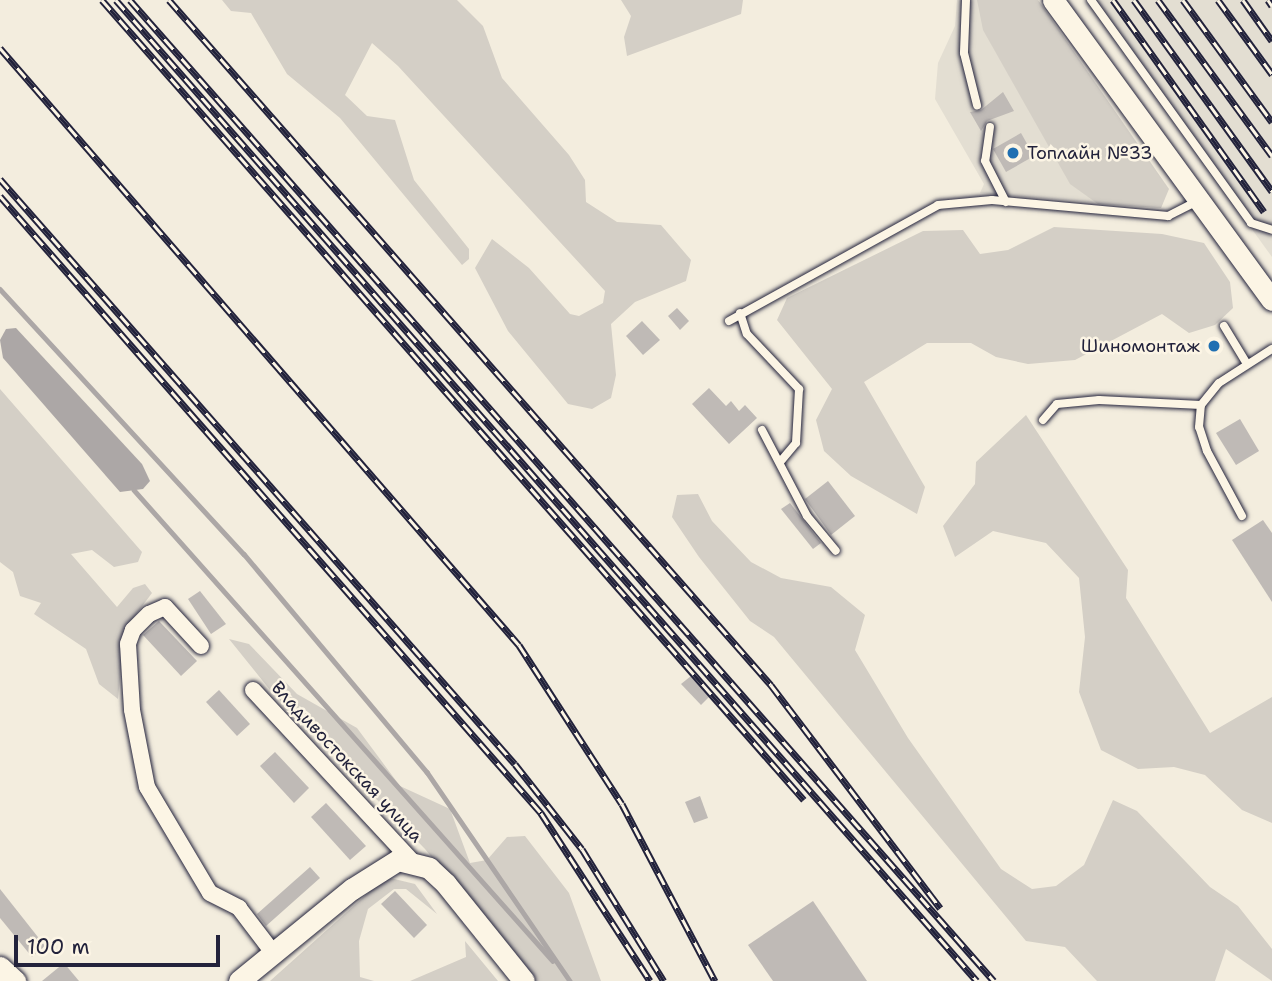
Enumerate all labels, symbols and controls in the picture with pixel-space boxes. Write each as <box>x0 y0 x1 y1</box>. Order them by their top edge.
place label: Топлайн №33 <box>1027 142 1153 164</box>
marker: Топлайн №33 <box>1005 145 1021 161</box>
place label: Шиномонтаж <box>1081 335 1200 357</box>
marker: Шиномонтаж <box>1206 338 1222 354</box>
street label: Владивостокская улица <box>267 677 427 847</box>
scale bar <box>18 922 224 966</box>
text: 100 m <box>27 933 90 961</box>

